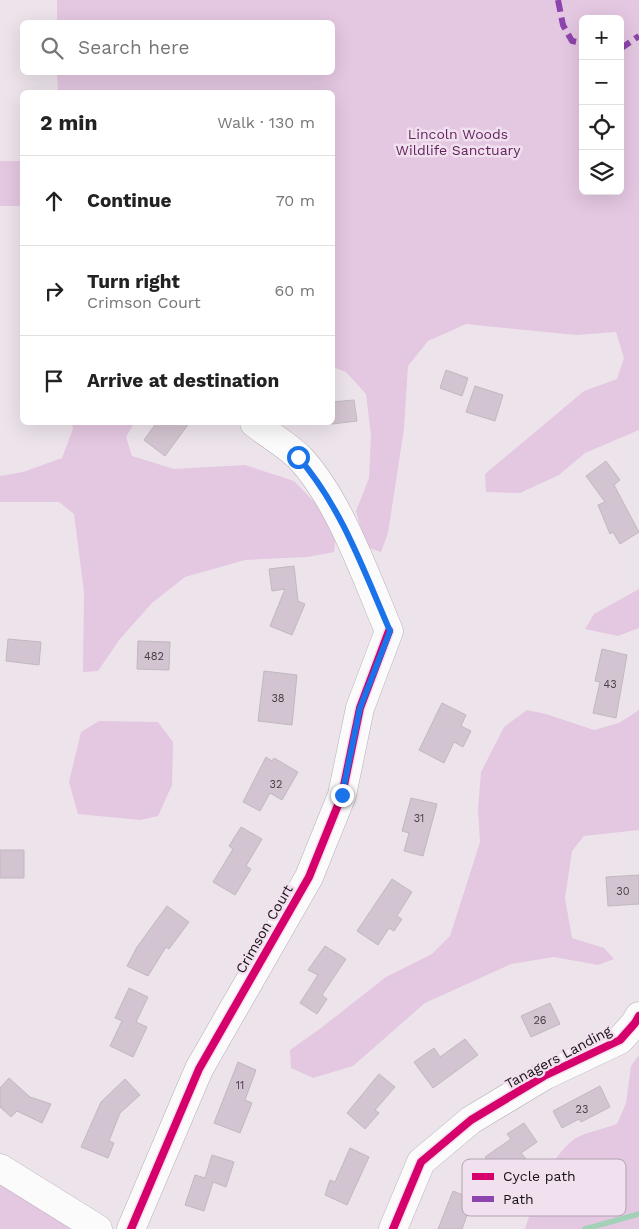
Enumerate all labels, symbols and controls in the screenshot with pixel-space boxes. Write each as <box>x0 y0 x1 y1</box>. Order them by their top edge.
map controls <box>579 15 624 195</box>
button: + <box>579 15 624 60</box>
search box <box>20 20 335 75</box>
icon: search <box>38 34 66 62</box>
text: Search here <box>78 36 189 59</box>
button: − <box>579 60 624 105</box>
button: locate <box>579 105 624 150</box>
text: 2 min <box>40 110 97 135</box>
text: Walk · 130 m <box>217 113 315 132</box>
park label: Lincoln Woods Wildlife Sanctuary <box>395 126 521 158</box>
button: layers <box>579 150 624 195</box>
icon: ahead <box>40 187 68 215</box>
text: Continue <box>87 189 171 212</box>
text: 70 m <box>276 191 315 210</box>
text: Turn right <box>87 270 180 293</box>
icon: right <box>40 277 68 305</box>
text: 60 m <box>275 281 315 300</box>
text: Crimson Court <box>87 293 201 312</box>
icon: arrive <box>40 367 68 395</box>
text: Arrive at destination <box>87 369 279 392</box>
route start <box>287 446 310 469</box>
house number: 482 <box>144 650 164 663</box>
house number: 43 <box>603 678 617 691</box>
house number: 38 <box>271 692 285 705</box>
house number: 32 <box>270 778 282 791</box>
route end <box>331 784 354 807</box>
house number: 31 <box>414 812 424 825</box>
street label: Crimson Court <box>232 882 296 976</box>
house number: 30 <box>616 885 630 898</box>
house number: 26 <box>533 1014 547 1027</box>
street label: Tanagers Landing <box>502 1022 614 1092</box>
house number: 11 <box>236 1079 244 1092</box>
house number: 23 <box>576 1103 588 1116</box>
legend <box>462 1159 626 1216</box>
text: Cycle path <box>503 1168 576 1184</box>
text: Path <box>503 1191 534 1207</box>

